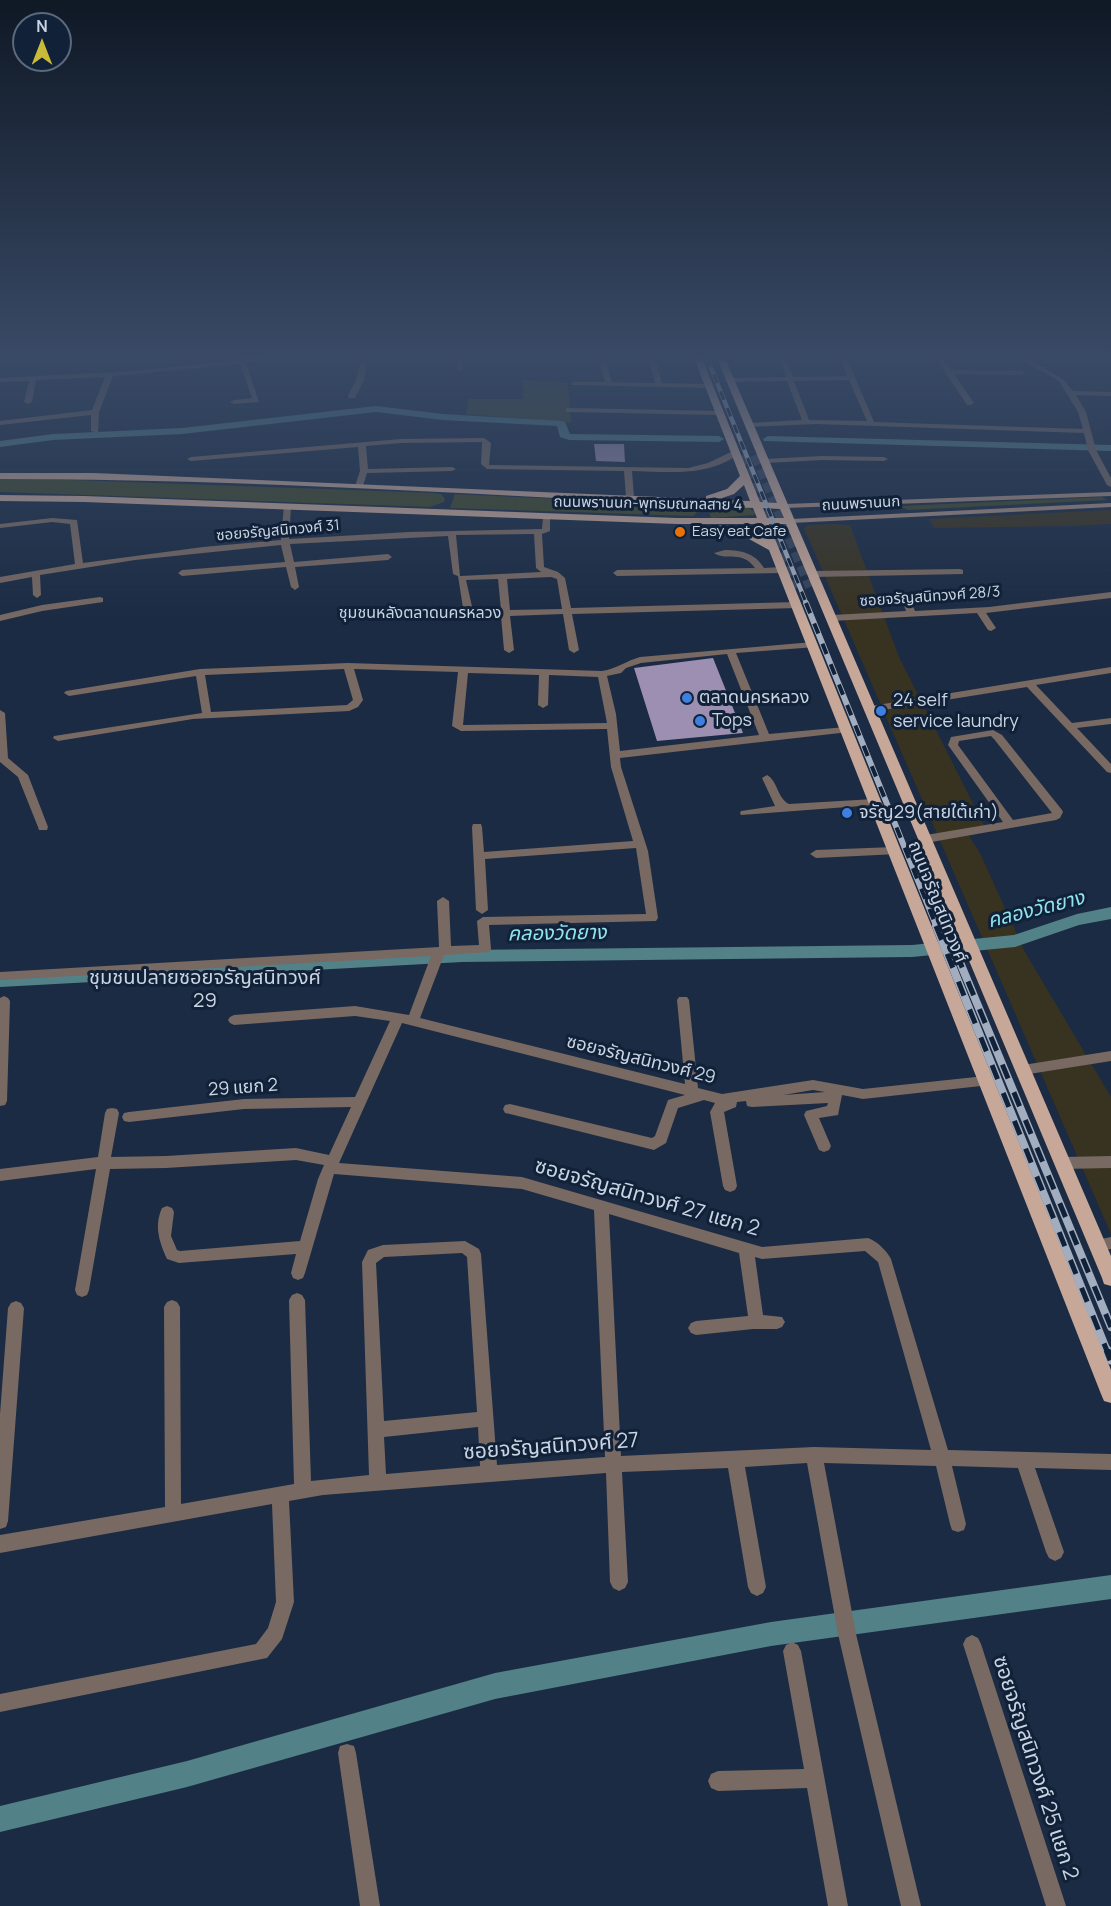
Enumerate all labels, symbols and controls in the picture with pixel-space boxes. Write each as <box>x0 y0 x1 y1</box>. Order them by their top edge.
north arrow <box>12 12 72 72</box>
text: N <box>36 15 48 37</box>
street label: ถนนพรานนก-พุทธมณฑลสาย 4 <box>553 493 743 515</box>
street label: ถนนพรานนก <box>821 493 901 515</box>
street label: ซอยจรัญสนิทวงศ์ 31 <box>216 517 340 545</box>
place label: Easy eat Cafe <box>692 523 786 541</box>
marker: Easy eat Cafe <box>673 525 687 539</box>
street label: ซอยจรัญสนิทวงศ์ 28/3 <box>859 583 1001 611</box>
district label: ชุมชนหลังตลาดนครหลวง <box>339 604 501 624</box>
place label: ตลาดนครหลวง <box>699 687 809 709</box>
place label: 24 self service laundry <box>893 690 1019 732</box>
marker: ตลาดนครหลวง <box>680 691 694 705</box>
marker: 24 self service laundry <box>874 704 888 718</box>
place label: Tops <box>712 710 752 732</box>
marker: Tops <box>693 714 707 728</box>
place label: จรัญ29(สายใต้เก่า) <box>859 802 999 824</box>
marker: จรัญ29(สายใต้เก่า) <box>840 806 854 820</box>
street label: ถนนจรัญสนิทวงศ์ <box>903 838 971 966</box>
water label: คลองวัดยาง <box>985 886 1087 934</box>
water label: คลองวัดยาง <box>507 921 607 947</box>
district label: ชุมชนปลายซอยจรัญสนิทวงศ์ 29 <box>89 966 321 1013</box>
street label: ซอยจรัญสนิทวงศ์ 29 <box>564 1031 718 1089</box>
street label: 29 แยก 2 <box>207 1075 279 1101</box>
street label: ซอยจรัญสนิทวงศ์ 27 แยก 2 <box>532 1154 762 1242</box>
street label: ซอยจรัญสนิทวงศ์ 27 <box>462 1428 640 1466</box>
street label: ซอยจรัญสนิทวงศ์ 25 แยก 2 <box>987 1653 1083 1883</box>

